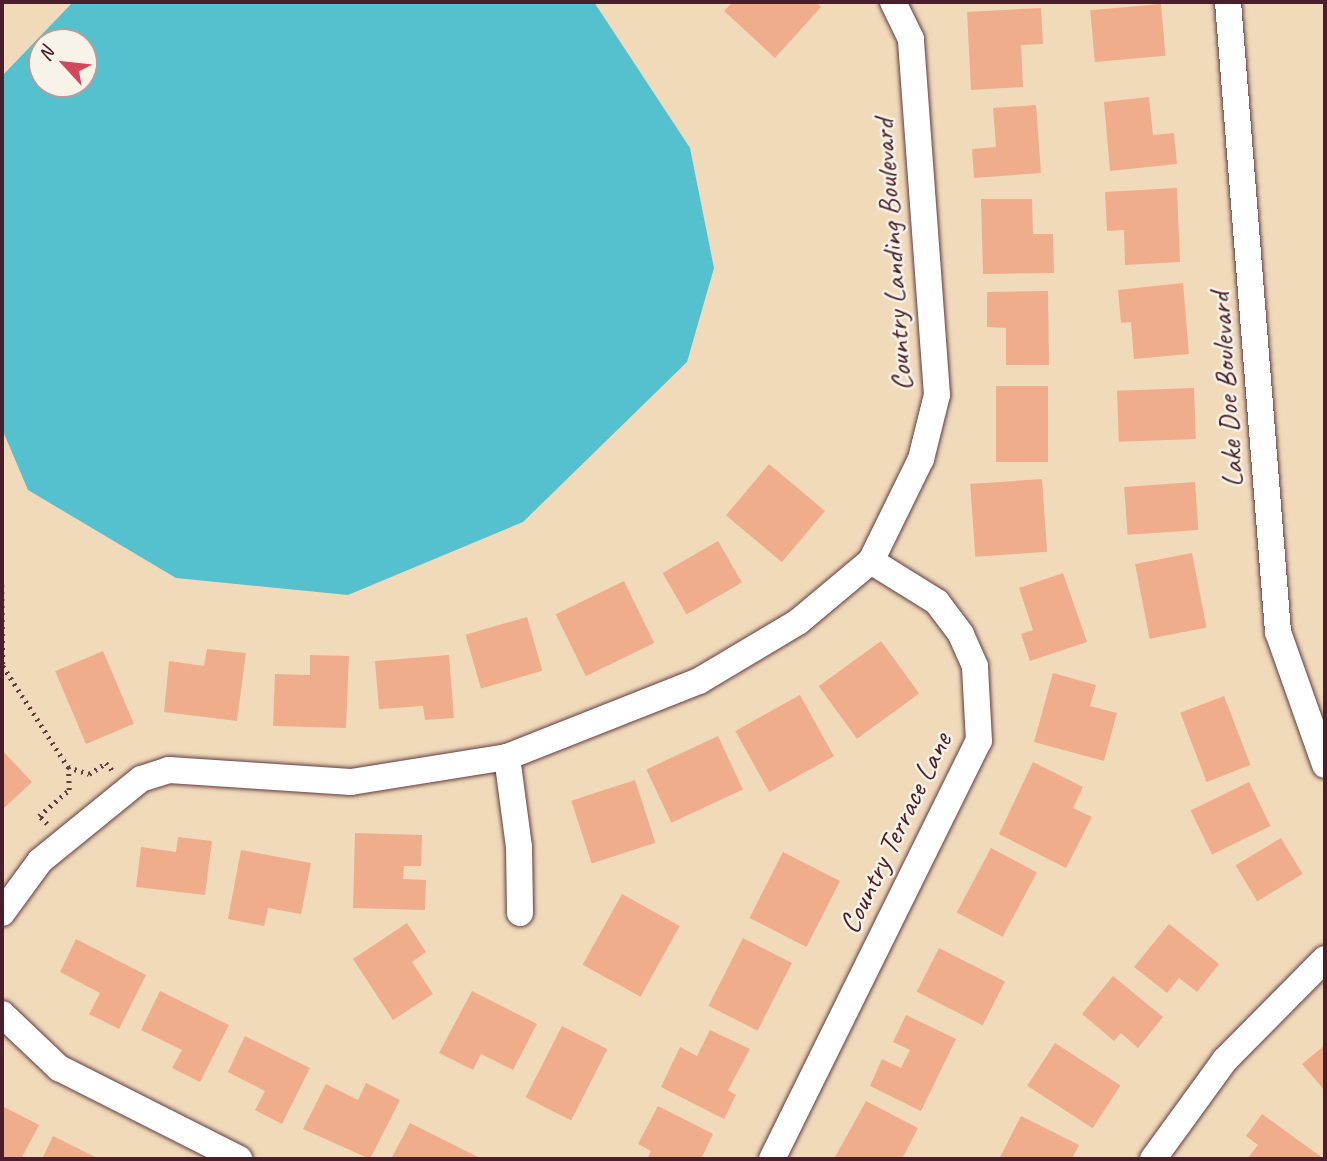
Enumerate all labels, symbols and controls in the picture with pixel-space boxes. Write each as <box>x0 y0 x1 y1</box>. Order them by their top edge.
north arrow <box>28 28 98 98</box>
text: N <box>33 44 59 65</box>
street label: Country Landing Boulevard <box>865 117 919 393</box>
street label: Lake Doe Boulevard <box>1201 291 1251 489</box>
street label: Country Terrace Lane <box>831 727 959 939</box>

